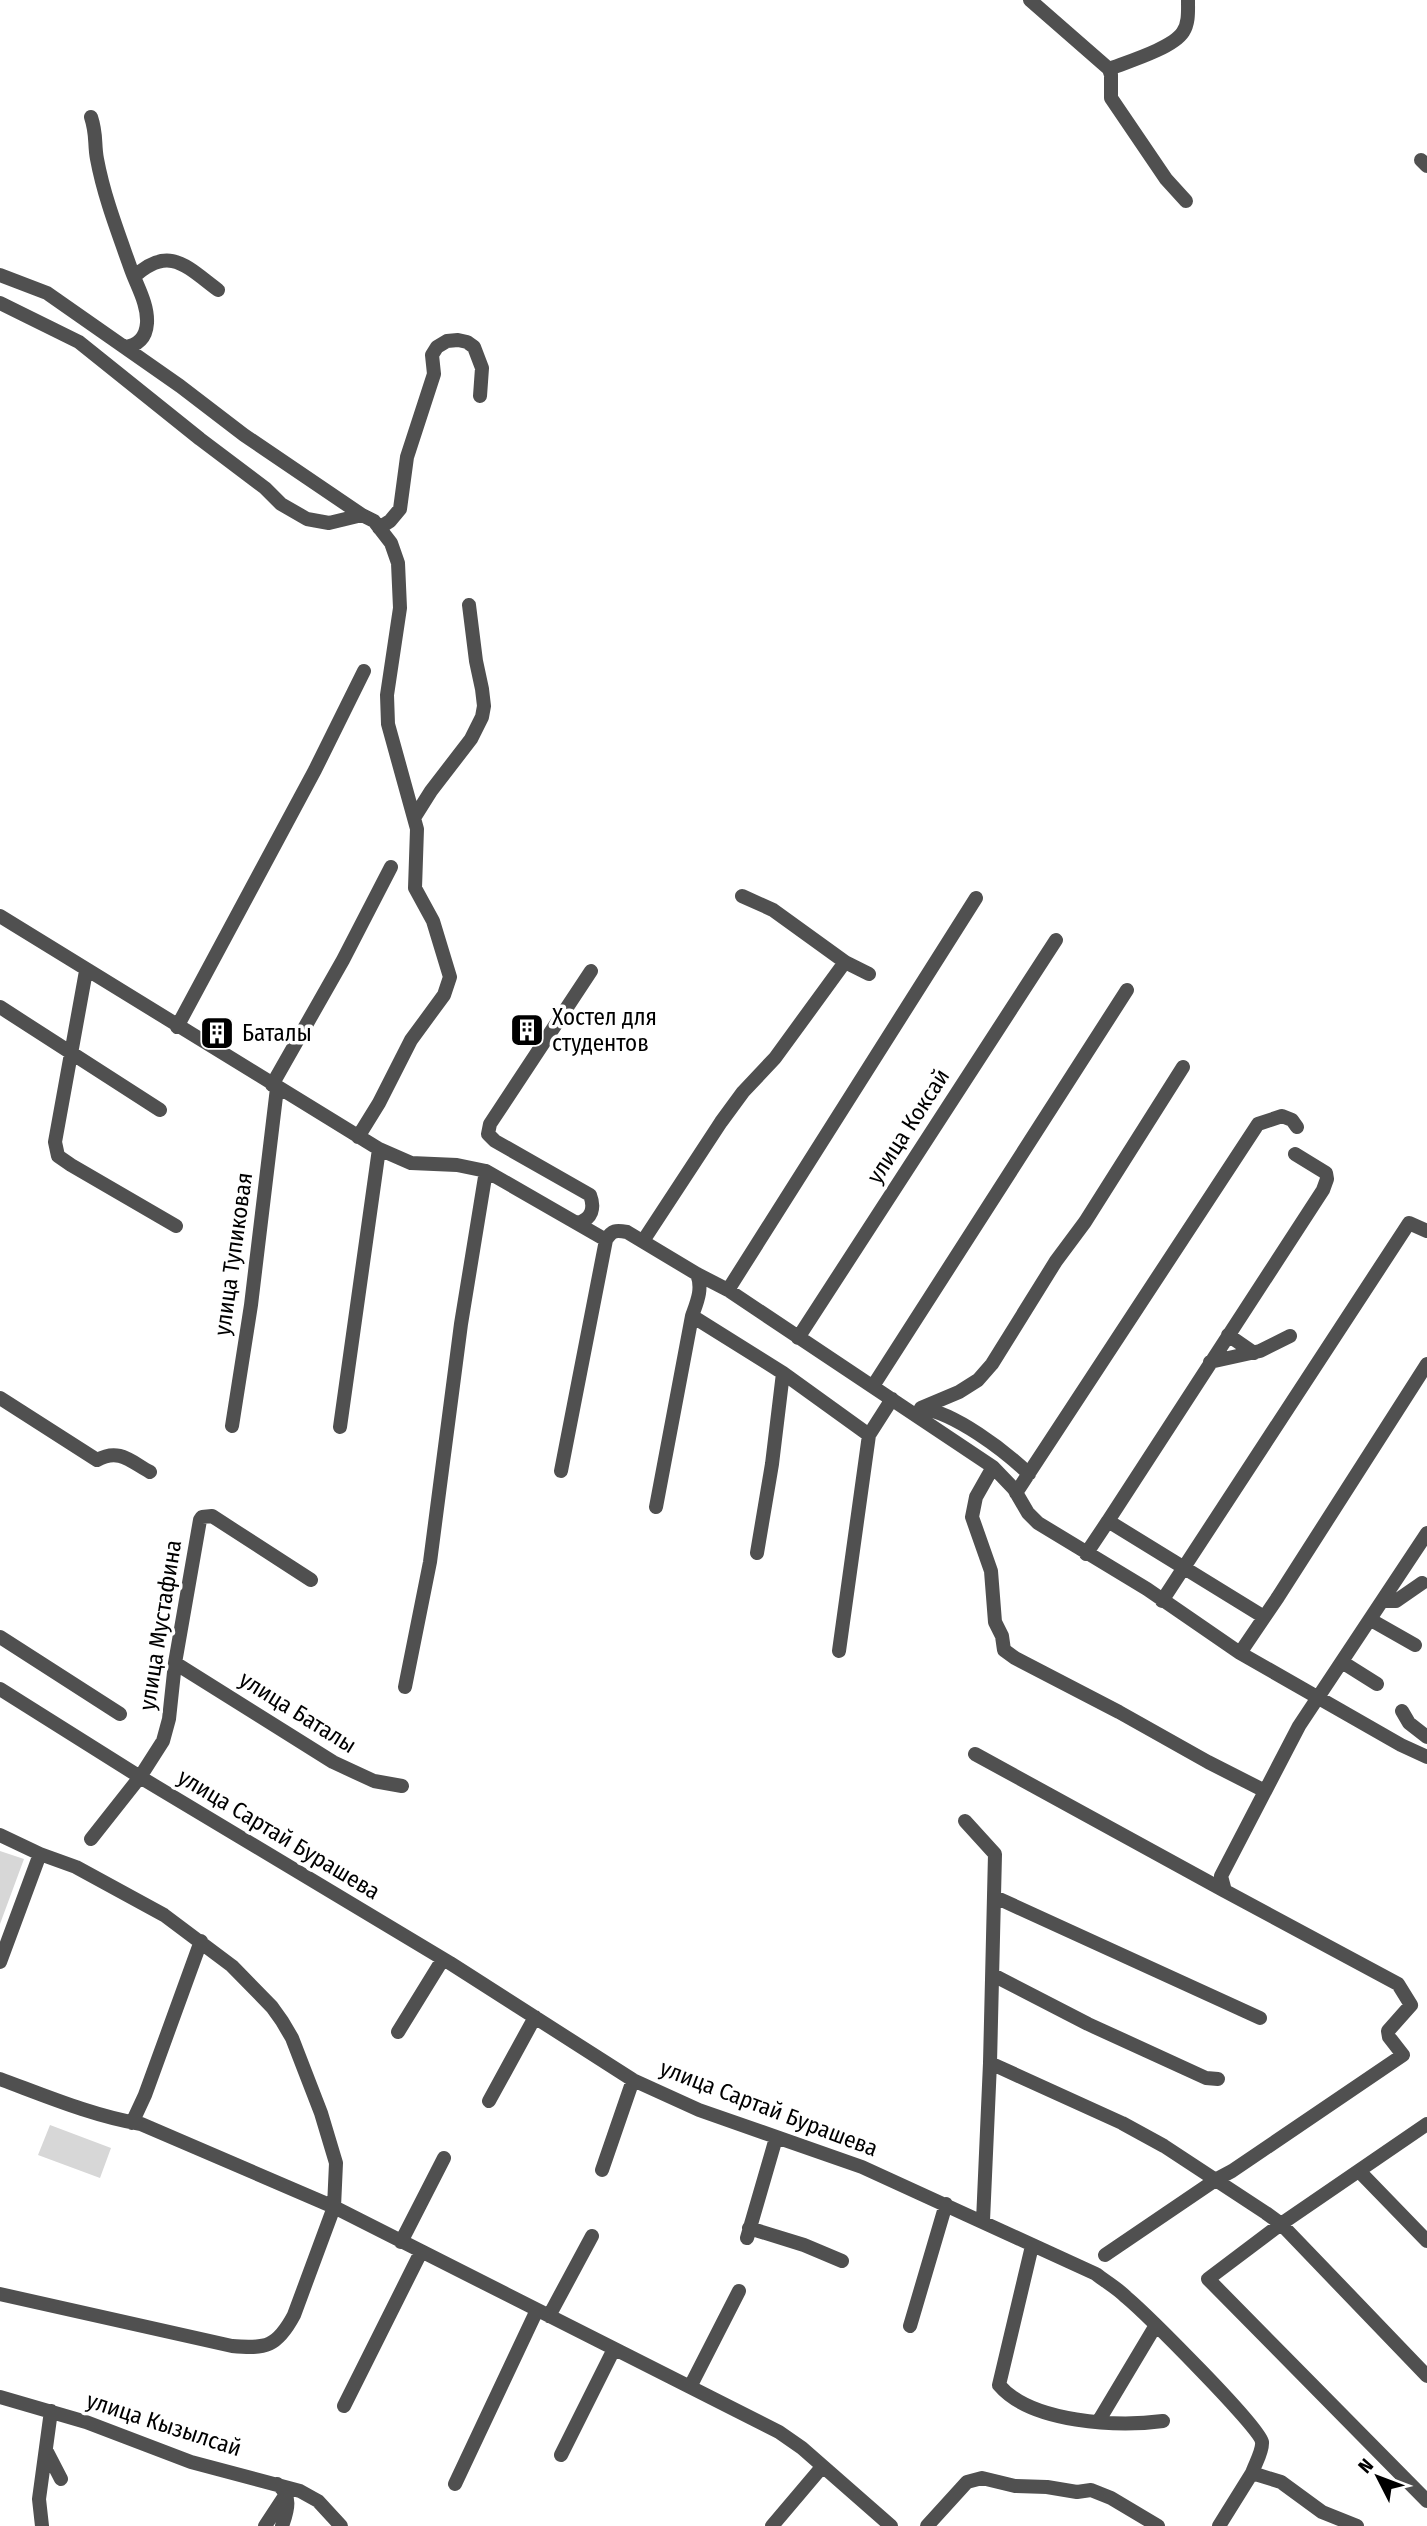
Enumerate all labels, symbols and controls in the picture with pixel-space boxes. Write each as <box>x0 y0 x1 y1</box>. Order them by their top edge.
place label: Хостел для студентов <box>552 1003 657 1057</box>
building icon: Хостел для студентов <box>508 1011 546 1049</box>
building icon: Баталы <box>198 1014 236 1052</box>
place label: Баталы <box>242 1019 312 1047</box>
street label: улица Коксай <box>861 1063 955 1189</box>
street label: улица Тупиковая <box>208 1171 258 1337</box>
street label: улица Мустафина <box>133 1538 187 1712</box>
street label: улица Баталы <box>234 1665 362 1759</box>
street label: улица Сартай Бурашева <box>173 1763 385 1905</box>
street label: улица Сартай Бурашева <box>656 2054 882 2162</box>
street label: улица Кызылсай <box>83 2386 245 2462</box>
north arrow <box>1343 2442 1413 2512</box>
text: N <box>1353 2454 1378 2478</box>

